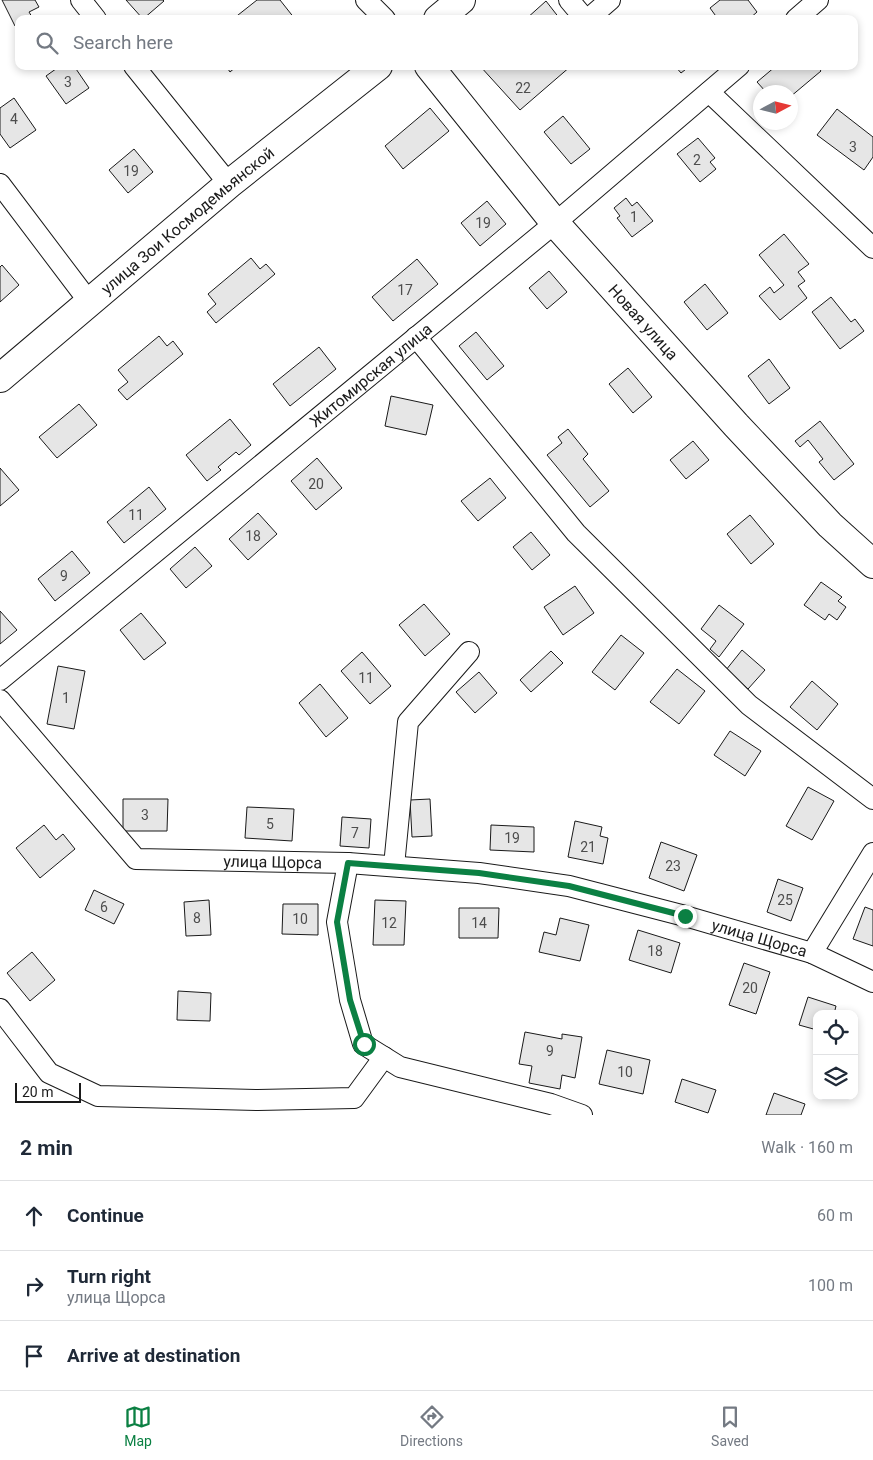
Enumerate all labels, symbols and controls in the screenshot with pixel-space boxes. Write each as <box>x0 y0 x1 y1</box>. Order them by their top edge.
search box <box>15 15 858 70</box>
icon: search <box>33 29 61 57</box>
text: Search here <box>73 31 173 54</box>
house number: 3 <box>64 74 72 90</box>
house number: 22 <box>515 80 531 96</box>
north arrow <box>753 85 798 130</box>
house number: 4 <box>10 111 18 127</box>
house number: 3 <box>849 139 857 155</box>
street label: улица Зои Космодемьянской <box>97 143 278 298</box>
house number: 2 <box>693 152 701 168</box>
house number: 19 <box>123 163 139 179</box>
house number: 1 <box>630 209 638 225</box>
house number: 19 <box>475 215 491 231</box>
street label: Новая улица <box>604 280 682 364</box>
house number: 17 <box>397 282 413 298</box>
street label: Житомирская улица <box>306 319 436 431</box>
house number: 20 <box>308 476 324 492</box>
house number: 11 <box>128 507 144 523</box>
house number: 18 <box>245 528 261 544</box>
house number: 9 <box>60 568 68 584</box>
house number: 11 <box>358 670 374 686</box>
house number: 1 <box>62 690 70 706</box>
house number: 3 <box>141 807 149 823</box>
house number: 5 <box>266 816 274 832</box>
house number: 7 <box>351 825 359 841</box>
house number: 19 <box>504 830 520 846</box>
house number: 21 <box>580 839 596 855</box>
street label: улица Щорса <box>223 852 322 873</box>
house number: 23 <box>665 858 681 874</box>
house number: 25 <box>777 892 793 908</box>
house number: 6 <box>100 899 108 915</box>
route end <box>674 905 697 928</box>
house number: 8 <box>193 910 201 926</box>
house number: 10 <box>292 911 308 927</box>
house number: 12 <box>381 915 397 931</box>
house number: 14 <box>471 915 487 931</box>
street label: улица Щорса <box>709 915 809 961</box>
house number: 18 <box>647 943 663 959</box>
house number: 20 <box>742 980 758 996</box>
map controls <box>813 1010 858 1100</box>
button: locate <box>813 1010 858 1055</box>
route start <box>353 1033 376 1056</box>
house number: 9 <box>546 1043 554 1059</box>
button: layers <box>813 1055 858 1100</box>
house number: 10 <box>617 1064 633 1080</box>
scale bar <box>15 1080 81 1103</box>
text: 20 m <box>22 1084 54 1100</box>
text: 2 min <box>20 1136 73 1160</box>
text: Walk · 160 m <box>761 1138 853 1157</box>
icon: ahead <box>20 1202 48 1230</box>
text: Continue <box>67 1204 144 1227</box>
text: 60 m <box>817 1206 853 1225</box>
text: Turn right <box>67 1265 151 1288</box>
icon: right <box>20 1272 48 1300</box>
text: 100 m <box>808 1276 853 1295</box>
text: улица Щорса <box>67 1288 166 1307</box>
icon: arrive <box>20 1342 48 1370</box>
text: Arrive at destination <box>67 1344 240 1367</box>
tab: Map <box>124 1403 152 1449</box>
tab: Directions <box>400 1403 463 1449</box>
tab: Saved <box>711 1403 749 1449</box>

